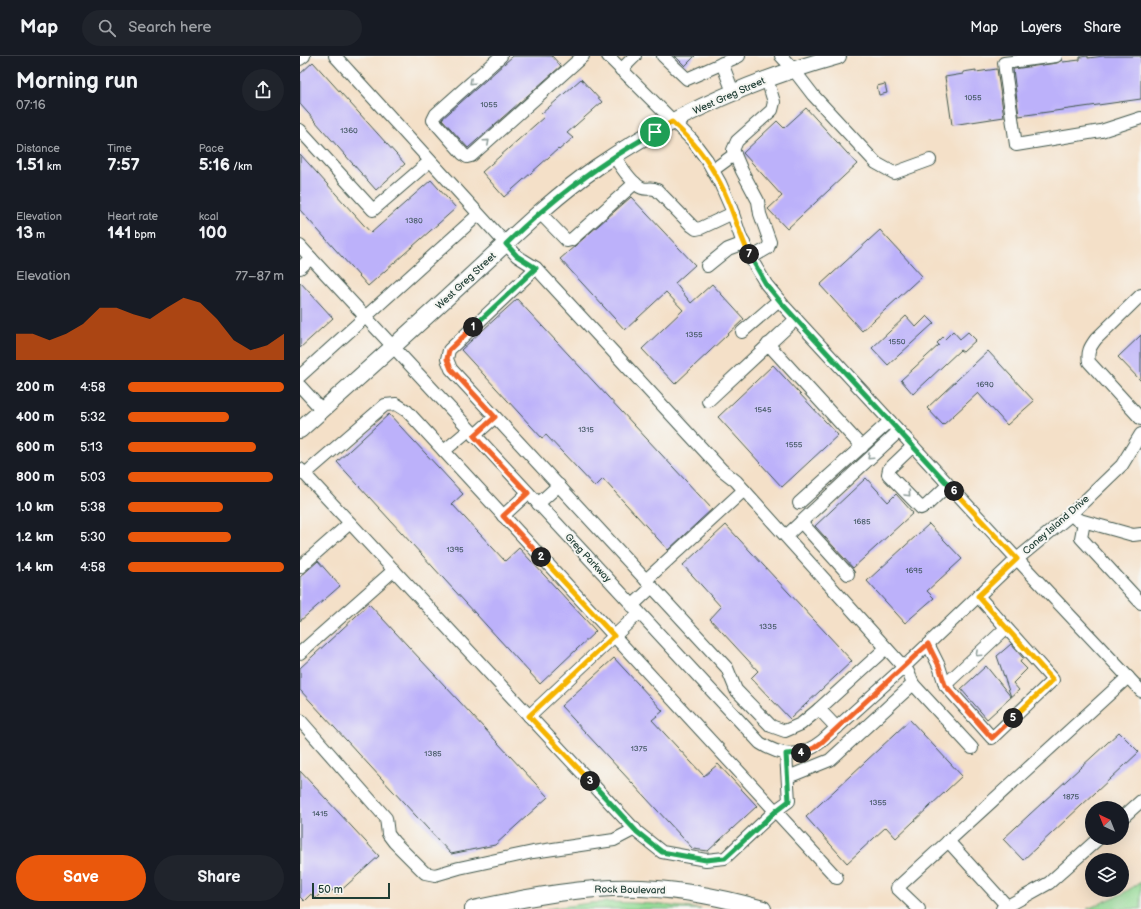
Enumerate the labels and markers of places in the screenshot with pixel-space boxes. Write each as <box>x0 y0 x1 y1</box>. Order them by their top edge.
pin <box>638 115 672 149</box>
pin: 7 <box>739 244 759 264</box>
pin: 1 <box>463 317 483 337</box>
pin: 6 <box>944 481 964 501</box>
pin: 2 <box>531 547 551 567</box>
pin: 5 <box>1003 708 1023 728</box>
pin: 4 <box>791 743 811 763</box>
pin: 3 <box>580 771 600 791</box>

